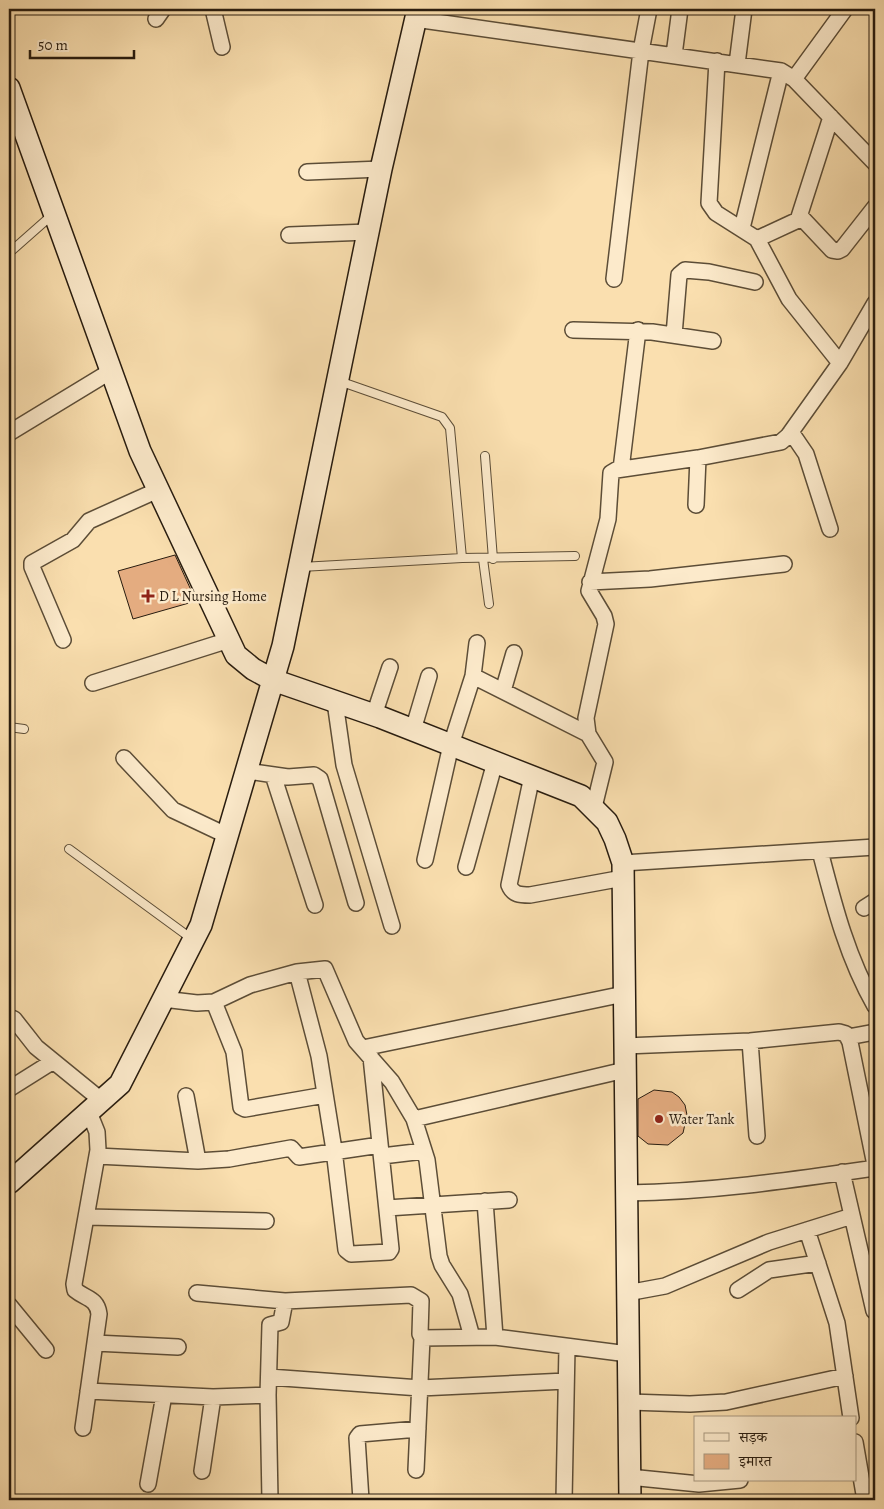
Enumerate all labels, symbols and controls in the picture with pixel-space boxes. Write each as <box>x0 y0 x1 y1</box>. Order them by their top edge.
scale bar <box>30 28 134 60</box>
text: 50 m <box>38 35 68 55</box>
place label: D L Nursing Home <box>159 587 267 606</box>
marker: D L Nursing Home <box>141 589 155 603</box>
place label: Water Tank <box>668 1110 735 1129</box>
marker: Water Tank <box>653 1113 665 1125</box>
legend <box>694 1416 856 1482</box>
text: सड़क <box>738 1427 768 1447</box>
text: इमारत <box>738 1451 773 1471</box>

